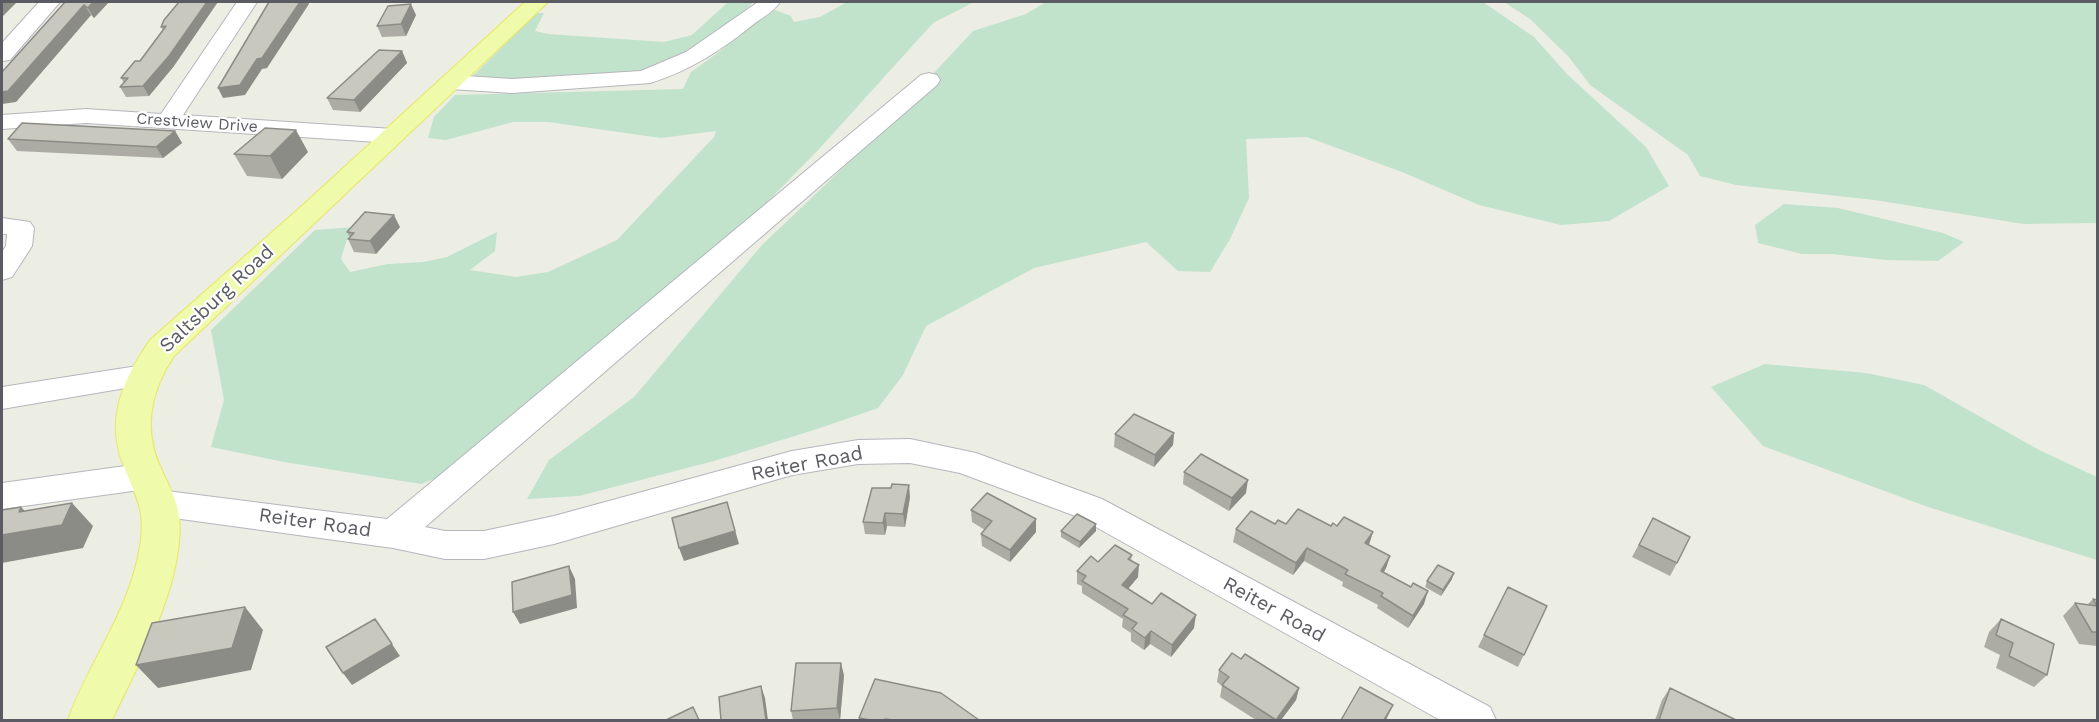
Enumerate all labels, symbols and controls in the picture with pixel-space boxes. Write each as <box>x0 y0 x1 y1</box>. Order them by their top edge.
street label: Crestview Drive <box>136 109 258 137</box>
street label: Saltsburg Road <box>155 240 279 358</box>
street label: Reiter Road <box>749 441 865 487</box>
street label: Reiter Road <box>257 503 373 543</box>
street label: Reiter Road <box>1219 572 1329 648</box>

